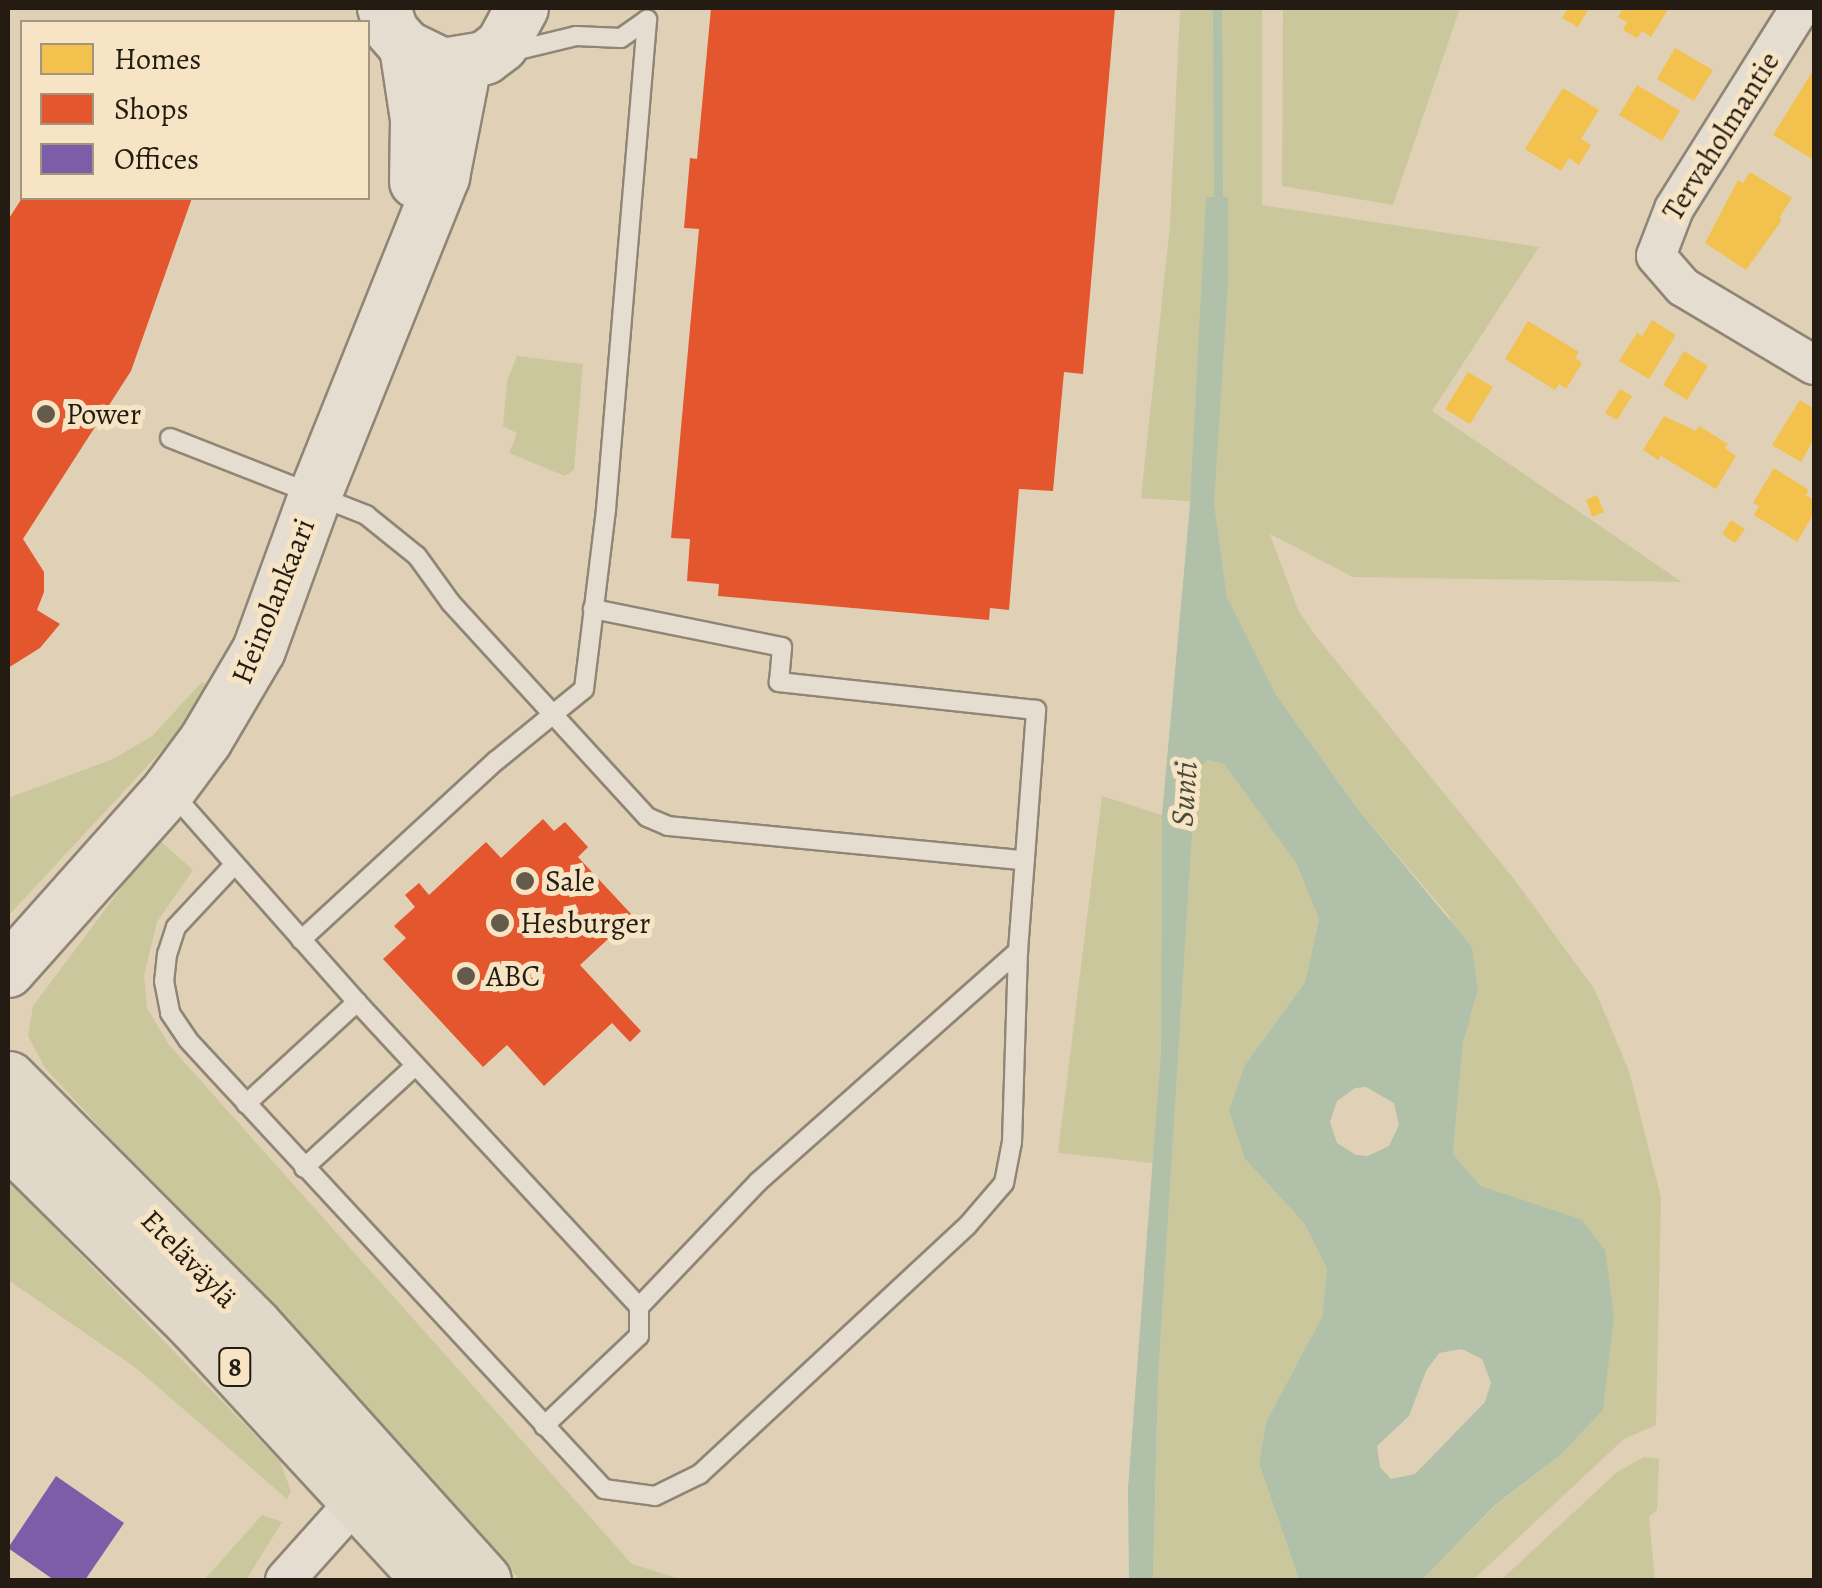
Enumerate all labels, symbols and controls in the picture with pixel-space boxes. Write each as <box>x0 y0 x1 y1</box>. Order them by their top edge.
legend <box>20 20 370 200</box>
text: Homes <box>114 39 201 79</box>
street label: Tervaholmantie <box>1655 45 1787 227</box>
text: Shops <box>114 89 188 129</box>
text: Offices <box>114 139 199 179</box>
place label: Power <box>66 396 141 432</box>
marker: Power <box>35 403 57 425</box>
street label: Heinolankaari <box>223 513 323 689</box>
water label: Sunti <box>1163 760 1205 828</box>
place label: Sale <box>545 863 595 899</box>
marker: Sale <box>514 870 536 892</box>
place label: Hesburger <box>520 905 650 941</box>
marker: Hesburger <box>489 912 511 934</box>
place label: ABC <box>486 958 540 994</box>
marker: ABC <box>455 965 477 987</box>
street label: Eteläväylä <box>133 1202 245 1316</box>
road number: 8 <box>218 1344 252 1390</box>

